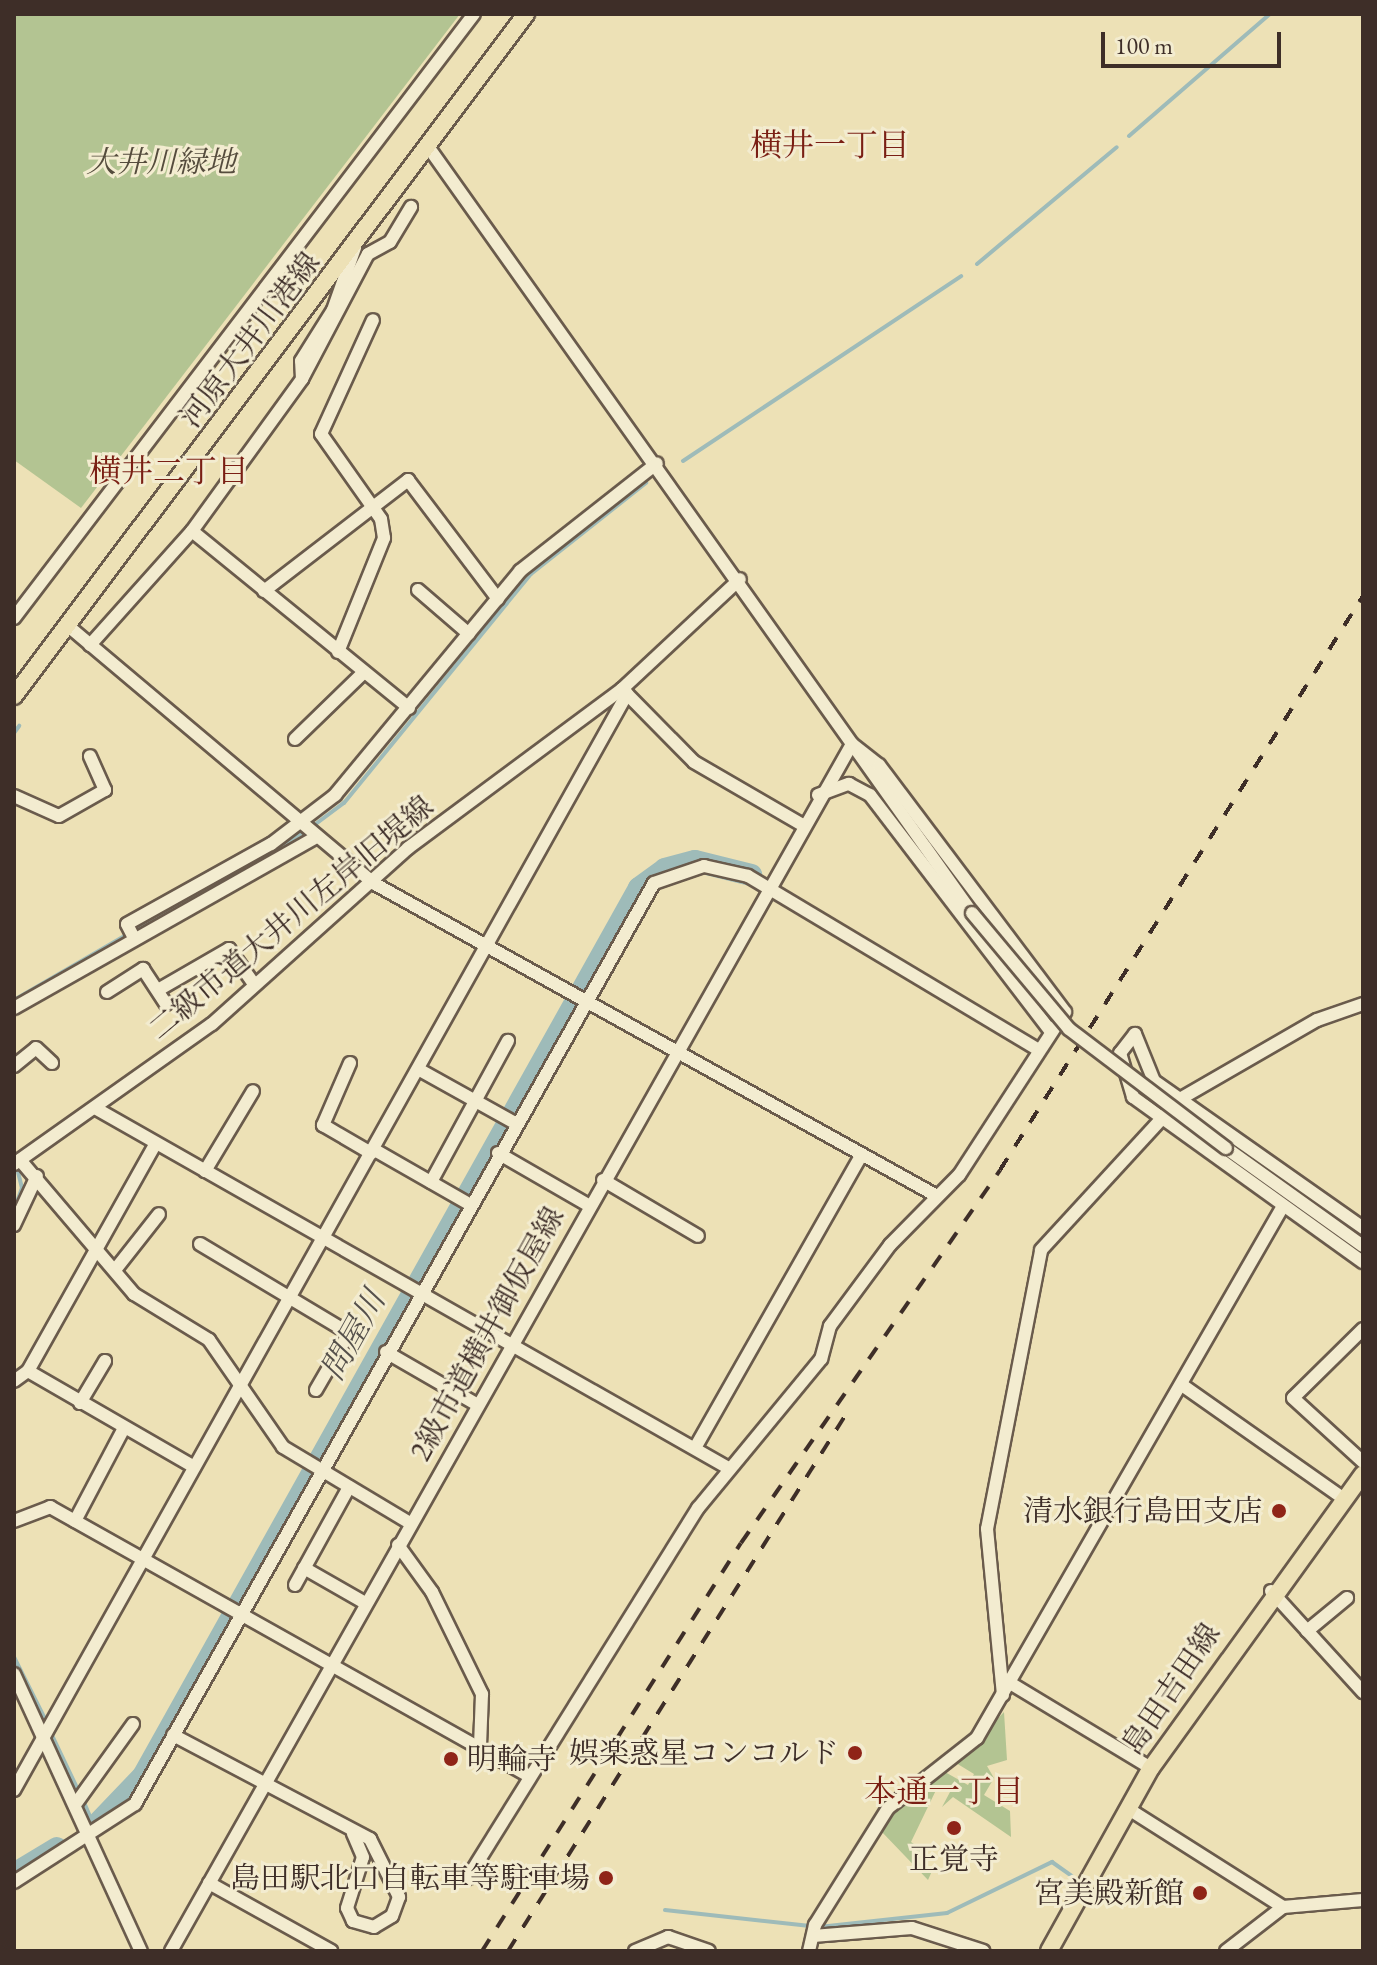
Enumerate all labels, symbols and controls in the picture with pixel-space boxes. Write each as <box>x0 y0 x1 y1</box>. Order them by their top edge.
scale bar <box>1105 16 1285 66</box>
text: 100 m <box>1115 30 1173 61</box>
district label: 横井一丁目 <box>750 126 910 164</box>
park label: 大井川緑地 <box>86 144 236 180</box>
street label: 河原大井川港線 <box>172 245 328 435</box>
district label: 横井二丁目 <box>89 452 249 490</box>
street label: 二級市道大井川左岸旧堤線 <box>142 789 440 1047</box>
street label: 2級市道横井御仮屋線 <box>402 1201 572 1467</box>
water label: 問屋川 <box>313 1284 393 1386</box>
place label: 清水銀行島田支店 <box>1023 1493 1263 1529</box>
marker: 清水銀行島田支店 <box>1270 1502 1288 1520</box>
street label: 島田吉田線 <box>1114 1617 1228 1761</box>
place label: 娯楽惑星コンコルド <box>569 1735 839 1771</box>
place label: 明輪寺 <box>467 1741 557 1777</box>
marker: 娯楽惑星コンコルド <box>846 1744 864 1762</box>
marker: 明輪寺 <box>442 1750 460 1768</box>
district label: 本通一丁目 <box>864 1772 1024 1810</box>
marker: 正覚寺 <box>945 1819 963 1837</box>
place label: 正覚寺 <box>909 1841 999 1877</box>
place label: 島田駅北口自転車等駐車場 <box>230 1860 590 1896</box>
marker: 島田駅北口自転車等駐車場 <box>597 1869 615 1887</box>
place label: 宮美殿新館 <box>1034 1875 1184 1911</box>
marker: 宮美殿新館 <box>1191 1884 1209 1902</box>

